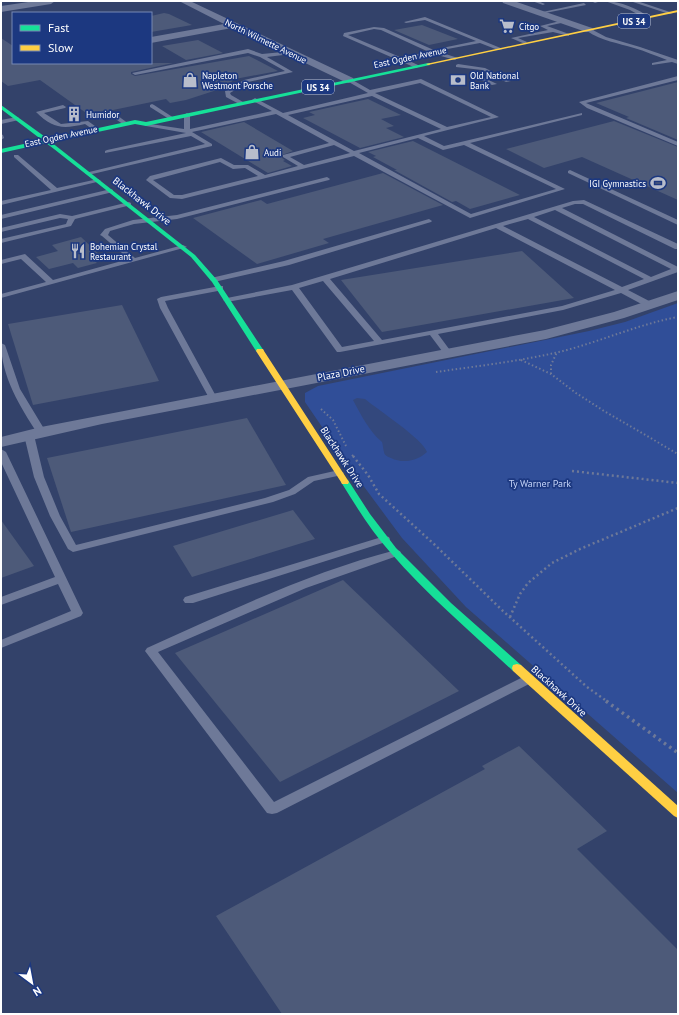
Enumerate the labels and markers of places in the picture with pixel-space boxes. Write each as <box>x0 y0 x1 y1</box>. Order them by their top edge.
supermarket icon: Citgo <box>498 17 516 35</box>
place label: Citgo <box>519 21 539 32</box>
place label: Napleton Westmont Porsche <box>202 70 273 91</box>
place label: Old National Bank <box>470 70 519 91</box>
shop icon: Napleton Westmont Porsche <box>181 71 199 89</box>
bank icon: Old National Bank <box>449 71 467 89</box>
building icon: Humidor <box>65 105 83 123</box>
place label: Humidor <box>86 109 119 120</box>
shop icon: Audi <box>243 143 261 161</box>
place label: Audi <box>264 147 281 158</box>
sports icon: IGI Gymnastics <box>649 174 667 192</box>
place label: IGI Gymnastics <box>589 178 646 189</box>
place label: Bohemian Crystal Restaurant <box>90 241 158 262</box>
restaurant icon: Bohemian Crystal Restaurant <box>69 242 87 260</box>

